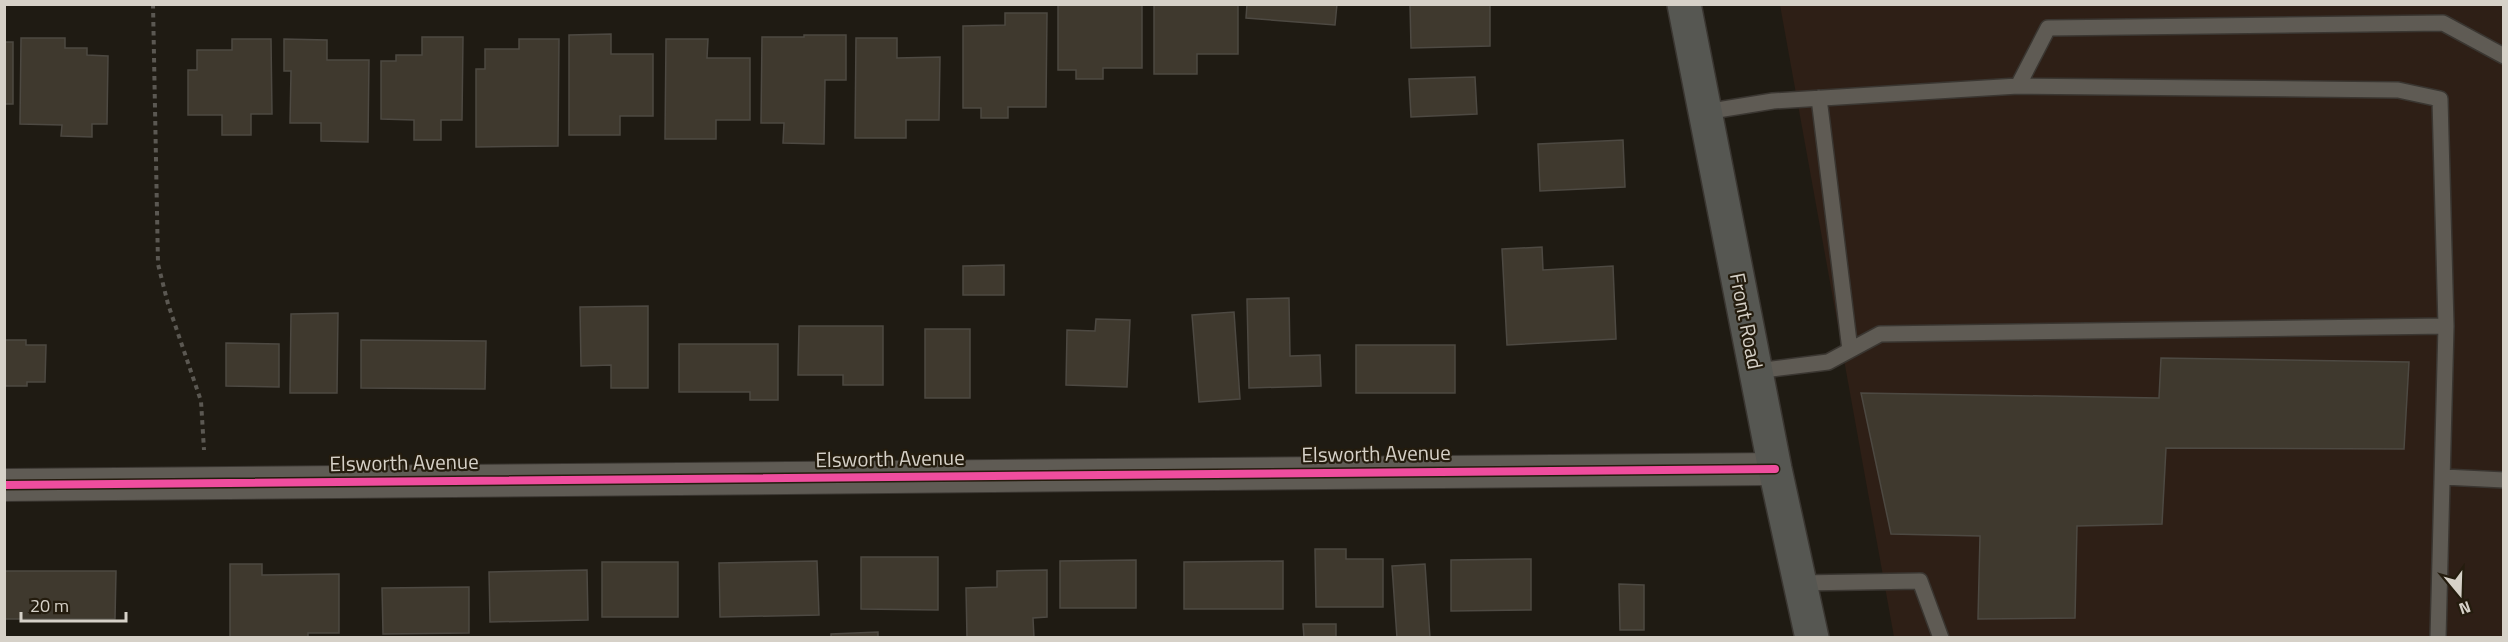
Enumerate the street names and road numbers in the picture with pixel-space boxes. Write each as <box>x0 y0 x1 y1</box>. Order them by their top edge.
street label: Front Road <box>1722 270 1772 372</box>
street label: Elsworth Avenue <box>1301 436 1451 470</box>
street label: Elsworth Avenue <box>815 441 965 475</box>
street label: Elsworth Avenue <box>329 445 479 479</box>

